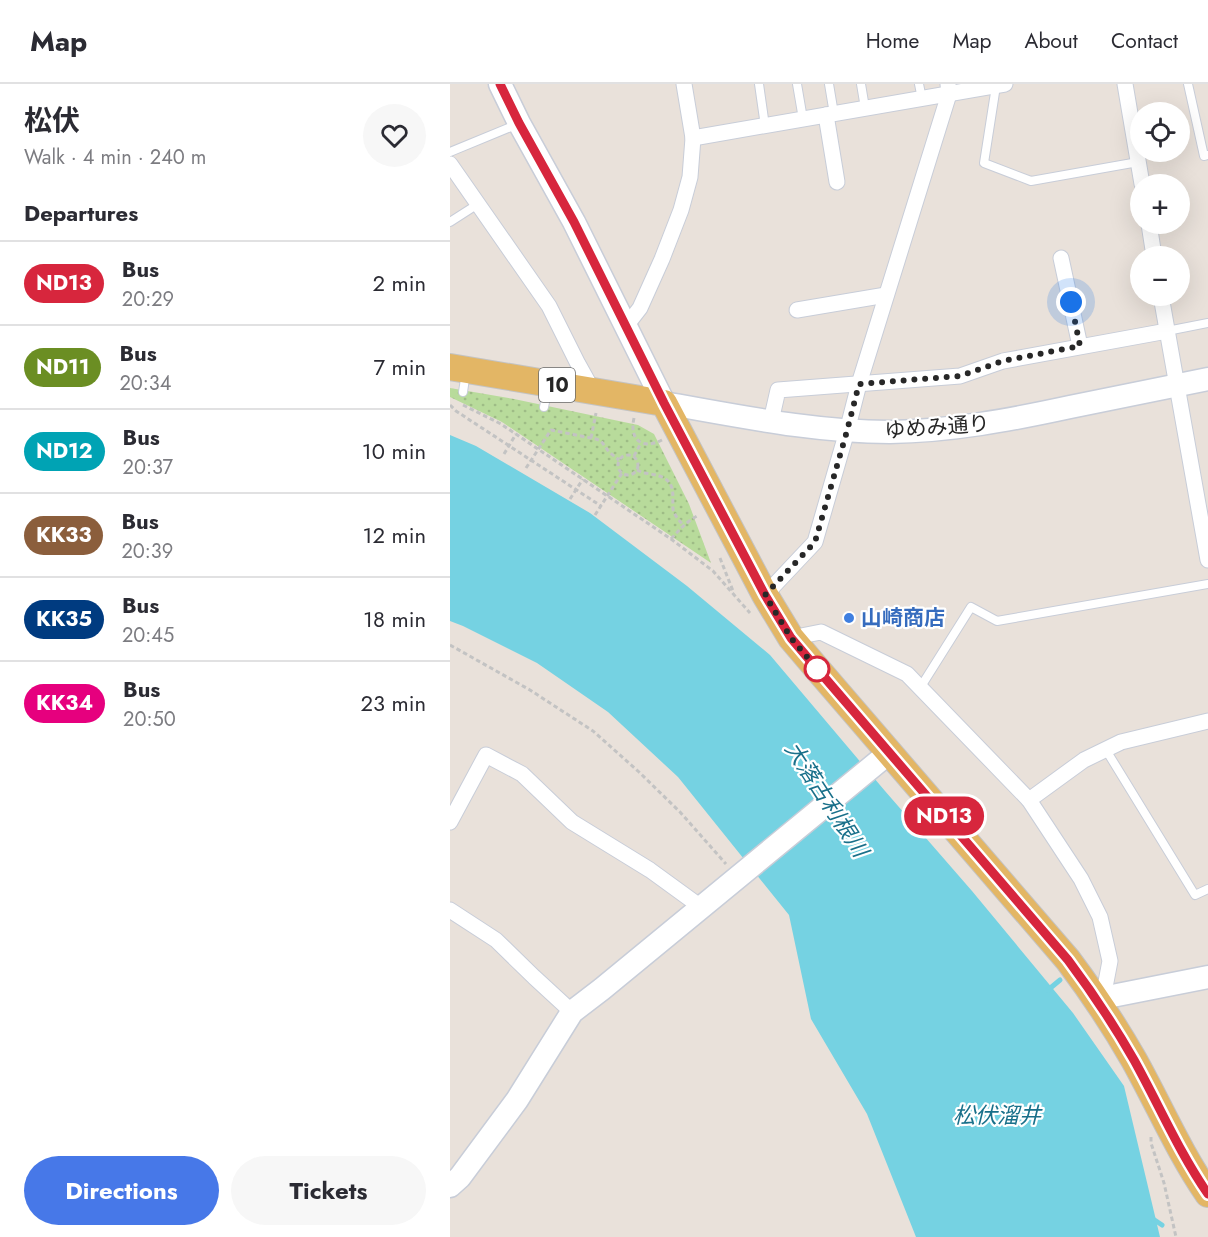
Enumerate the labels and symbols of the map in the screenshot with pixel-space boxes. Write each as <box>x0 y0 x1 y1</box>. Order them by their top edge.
your location <box>1056 287 1086 317</box>
road number: 10 <box>539 368 575 402</box>
street label: ゆめみ通り <box>884 408 990 446</box>
place label: 山崎商店 <box>861 603 945 633</box>
marker: 山崎商店 <box>842 611 856 625</box>
unlabelled marker <box>804 656 830 682</box>
water label: 大落古利根川 <box>778 735 877 865</box>
line badge: ND13 <box>902 796 986 836</box>
water label: 松伏溜井 <box>953 1099 1043 1131</box>

